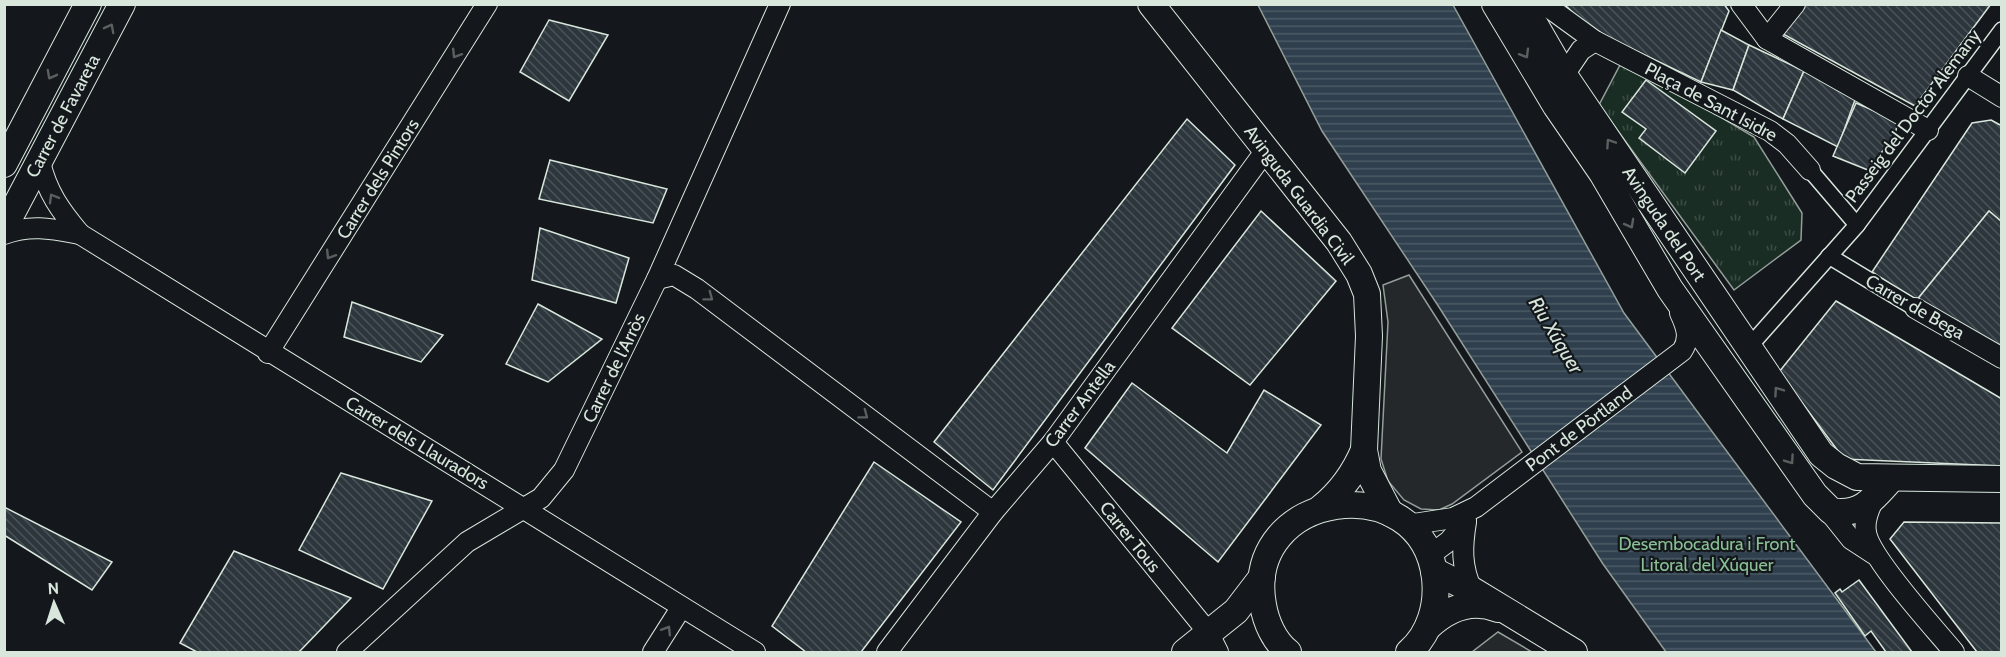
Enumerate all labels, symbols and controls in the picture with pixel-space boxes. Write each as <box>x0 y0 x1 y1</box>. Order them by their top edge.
one-way arrow <box>103 23 114 34</box>
street label: Passeig del Doctor Alemany <box>1841 25 1985 207</box>
one-way arrow <box>451 48 463 58</box>
one-way arrow <box>1518 48 1530 58</box>
street label: Carrer de Favareta <box>21 50 105 181</box>
street label: Plaça de Sant Isidre <box>1641 58 1781 146</box>
one-way arrow <box>47 69 58 79</box>
street label: Carrer dels Pintors <box>332 115 424 243</box>
street label: Avinguda Guardia Civil <box>1239 121 1359 270</box>
one-way arrow <box>1606 139 1617 150</box>
street label: Avinguda del Port <box>1618 163 1710 285</box>
one-way arrow <box>49 194 60 205</box>
one-way arrow <box>1623 218 1634 228</box>
one-way arrow <box>325 249 337 259</box>
street label: Carrer de Bega <box>1862 270 1969 344</box>
one-way arrow <box>702 290 713 301</box>
water label: Riu Xúquer <box>1524 292 1589 379</box>
street label: Carrer de l'Arròs <box>578 310 650 426</box>
street label: Carrer Antella <box>1040 356 1120 452</box>
street label: Pont de Pòrtland <box>1521 382 1637 476</box>
one-way arrow <box>1774 387 1785 398</box>
street label: Carrer dels Llauradors <box>341 392 493 494</box>
one-way arrow <box>858 407 869 418</box>
one-way arrow <box>1783 453 1794 464</box>
street label: Carrer Tous <box>1095 497 1165 577</box>
park label: Desembocadura i Front Litoral del Xúquer <box>1619 533 1795 576</box>
north arrow <box>24 573 84 633</box>
text: N <box>47 579 59 598</box>
one-way arrow <box>659 626 671 636</box>

